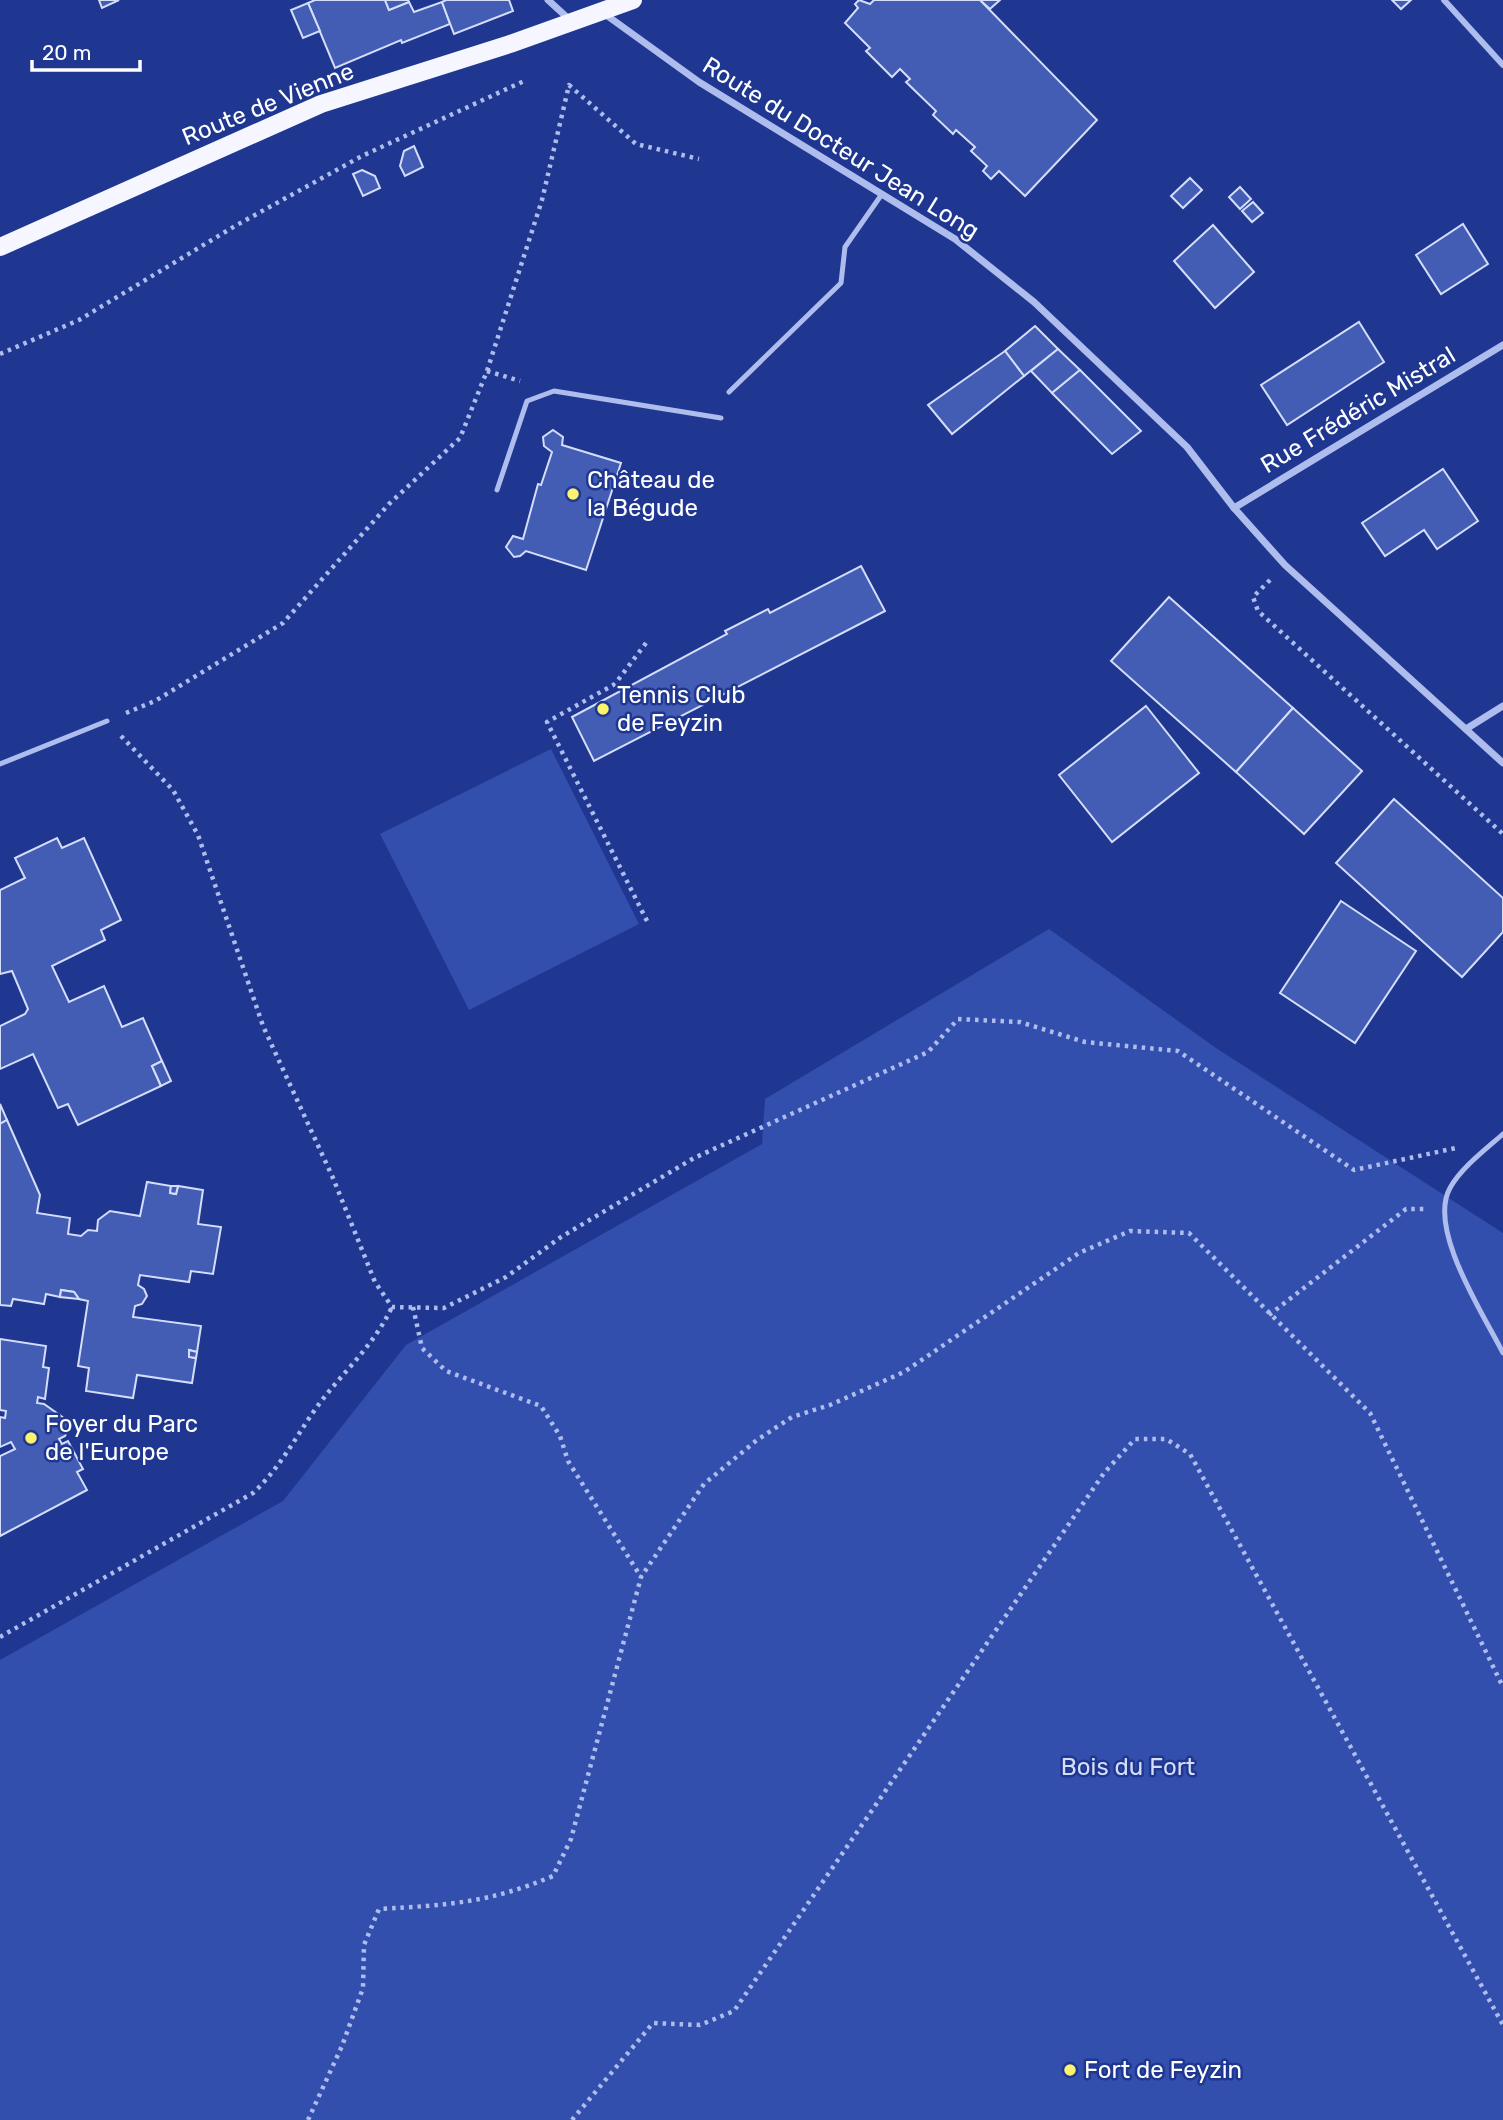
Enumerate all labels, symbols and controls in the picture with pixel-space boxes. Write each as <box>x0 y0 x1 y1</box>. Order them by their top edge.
scale bar <box>32 28 140 72</box>
text: 20 m <box>42 40 91 65</box>
street label: Route du Docteur Jean Long <box>698 51 984 245</box>
street label: Route de Vienne <box>178 57 358 151</box>
street label: Rue Frédéric Mistral <box>1256 341 1460 479</box>
place label: Château de la Bégude <box>587 466 715 522</box>
marker: Château de la Bégude <box>565 486 581 502</box>
place label: Tennis Club de Feyzin <box>617 681 746 737</box>
marker: Tennis Club de Feyzin <box>595 701 611 717</box>
place label: Foyer du Parc de l'Europe <box>45 1410 198 1466</box>
marker: Foyer du Parc de l'Europe <box>23 1430 39 1446</box>
park label: Bois du Fort <box>1061 1753 1195 1781</box>
place label: Fort de Feyzin <box>1084 2056 1242 2084</box>
marker: Fort de Feyzin <box>1062 2062 1078 2078</box>

